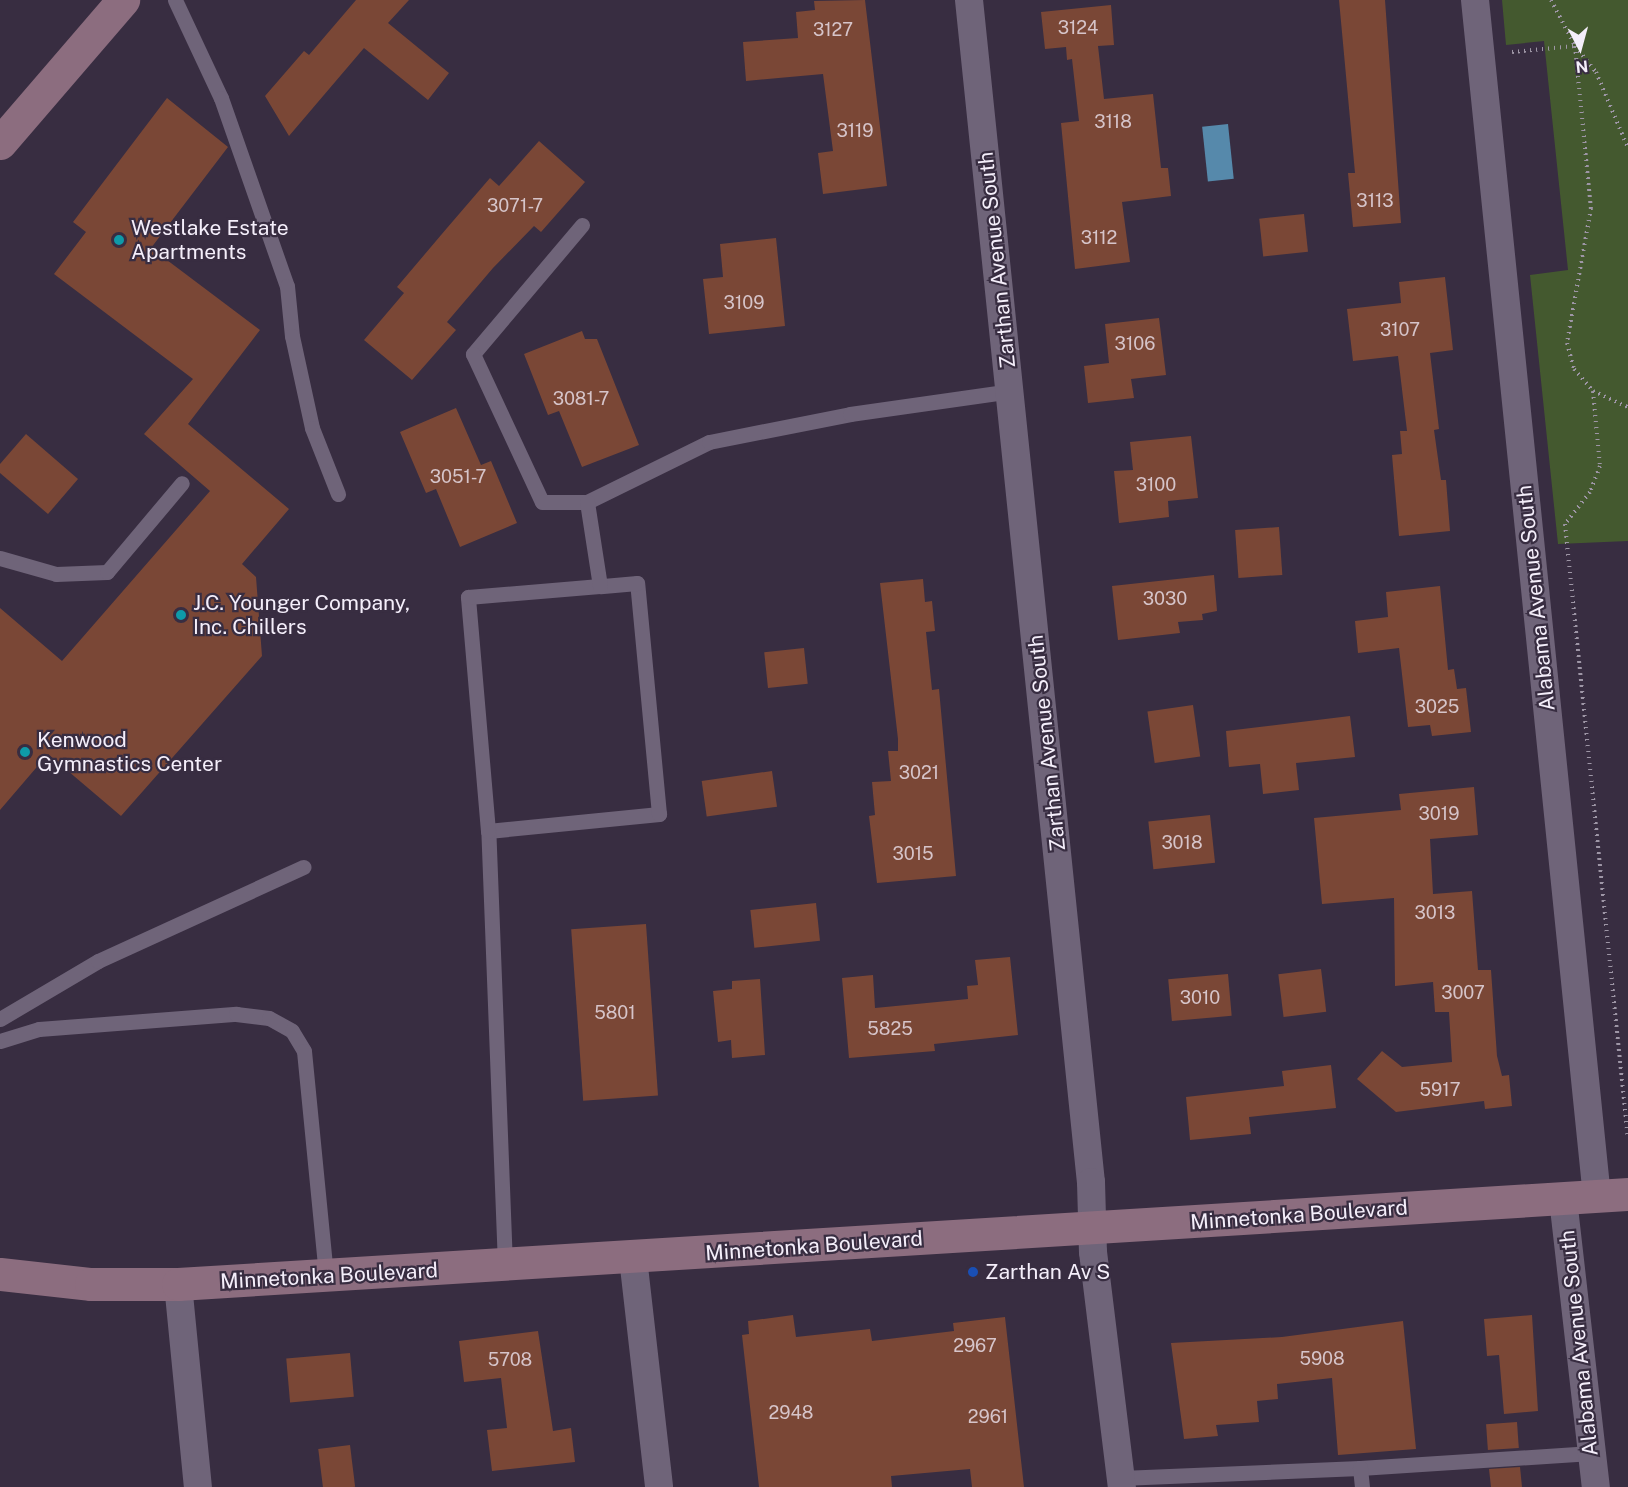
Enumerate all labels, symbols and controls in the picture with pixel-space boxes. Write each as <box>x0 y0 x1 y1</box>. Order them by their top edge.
house number: 3124 <box>1058 17 1098 39</box>
north arrow <box>1550 18 1610 78</box>
house number: 3127 <box>813 19 853 41</box>
text: N <box>1575 56 1589 76</box>
house number: 3118 <box>1094 111 1132 133</box>
house number: 3119 <box>836 120 874 142</box>
street label: Zarthan Avenue South <box>973 150 1021 370</box>
house number: 3113 <box>1356 190 1394 212</box>
house number: 3071-7 <box>487 195 543 217</box>
place label: Westlake Estate Apartments <box>131 215 289 265</box>
house number: 3112 <box>1081 227 1117 249</box>
marker: Westlake Estate Apartments <box>112 233 126 247</box>
house number: 3109 <box>724 292 764 314</box>
house number: 3107 <box>1380 319 1420 341</box>
house number: 3106 <box>1115 333 1155 355</box>
house number: 3081-7 <box>553 388 609 410</box>
house number: 3051-7 <box>430 466 486 488</box>
house number: 3100 <box>1136 474 1176 496</box>
street label: Alabama Avenue South <box>1512 484 1560 712</box>
house number: 3030 <box>1143 588 1187 610</box>
place label: J.C. Younger Company, Inc. Chillers <box>193 590 410 640</box>
marker: J.C. Younger Company, Inc. Chillers <box>174 608 188 622</box>
street label: Zarthan Avenue South <box>1023 633 1071 853</box>
house number: 3025 <box>1415 696 1459 718</box>
place label: Kenwood Gymnastics Center <box>37 727 222 777</box>
marker: Kenwood Gymnastics Center <box>18 745 32 759</box>
house number: 3021 <box>899 762 939 784</box>
house number: 3019 <box>1419 803 1459 825</box>
house number: 3018 <box>1161 832 1203 854</box>
house number: 3015 <box>892 843 934 865</box>
house number: 3013 <box>1415 902 1455 924</box>
house number: 3007 <box>1441 982 1485 1004</box>
house number: 3010 <box>1180 987 1220 1009</box>
house number: 5801 <box>594 1002 636 1024</box>
house number: 5825 <box>867 1018 913 1040</box>
house number: 5917 <box>1420 1079 1460 1101</box>
street label: Minnetonka Boulevard <box>1189 1195 1409 1235</box>
street label: Minnetonka Boulevard <box>704 1226 924 1266</box>
street label: Alabama Avenue South <box>1555 1229 1603 1457</box>
street label: Minnetonka Boulevard <box>219 1258 439 1294</box>
place label: Zarthan Av S <box>985 1259 1110 1285</box>
marker: Zarthan Av S <box>966 1265 980 1279</box>
house number: 2967 <box>953 1335 997 1357</box>
house number: 5908 <box>1299 1348 1345 1370</box>
house number: 5708 <box>488 1349 532 1371</box>
house number: 2948 <box>769 1402 813 1424</box>
house number: 2961 <box>968 1406 1008 1428</box>

